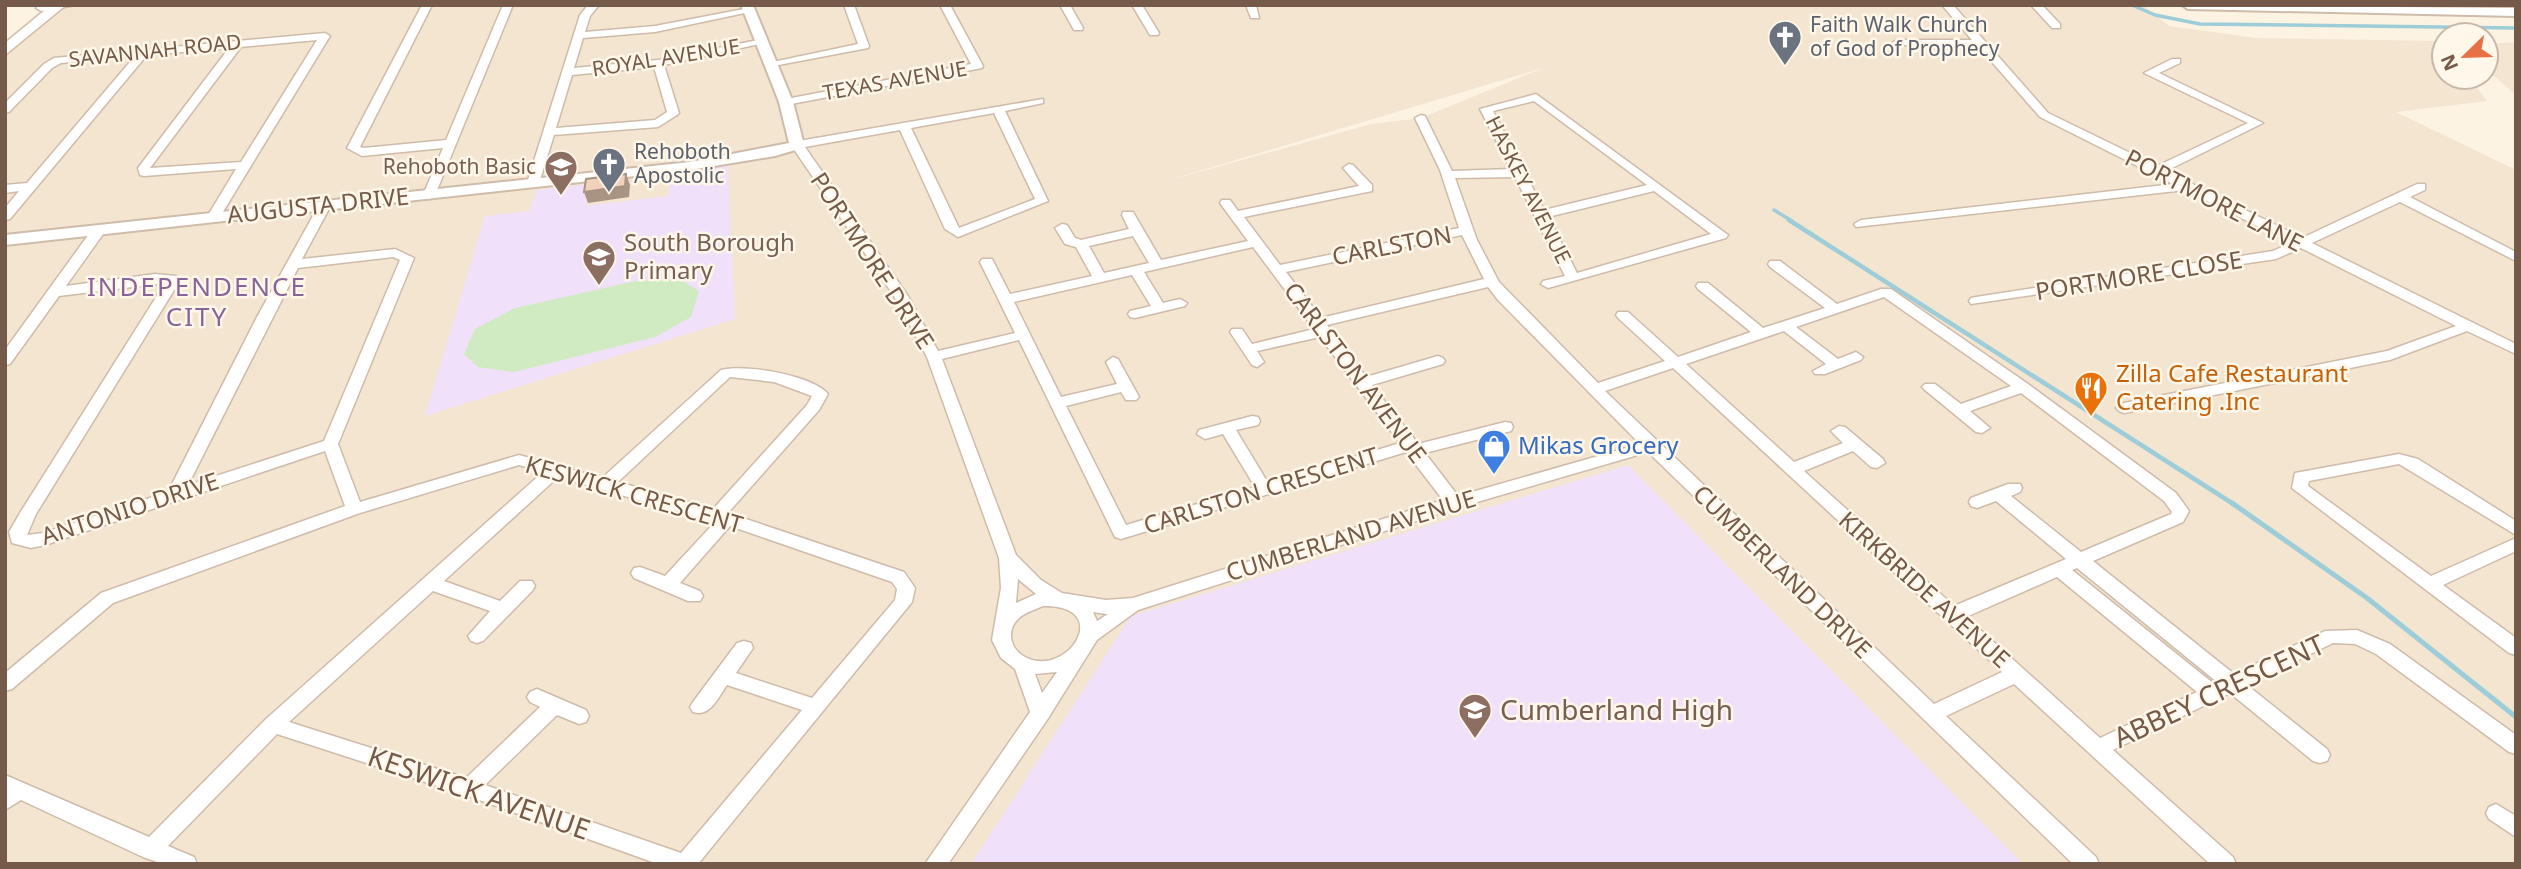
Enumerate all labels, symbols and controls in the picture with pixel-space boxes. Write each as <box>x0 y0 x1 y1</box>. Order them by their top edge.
place label: Faith Walk Church of God of Prophecy <box>1810 10 2000 62</box>
church icon: Faith Walk Church of God of Prophecy <box>1766 18 1804 67</box>
north arrow <box>2430 21 2500 91</box>
street label: SAVANNAH ROAD <box>67 27 243 73</box>
street label: ROYAL AVENUE <box>590 31 742 83</box>
text: N <box>2434 50 2464 75</box>
street label: TEXAS AVENUE <box>821 54 969 106</box>
street label: HASKEY AVENUE <box>1480 111 1578 268</box>
place label: Rehoboth Apostolic <box>634 137 731 189</box>
street label: PORTMORE LANE <box>2120 140 2310 259</box>
church icon: Rehoboth Apostolic <box>590 145 628 194</box>
school or university icon: Rehoboth Basic <box>542 148 580 197</box>
place label: Rehoboth Basic <box>383 152 536 180</box>
street label: PORTMORE DRIVE <box>804 165 943 355</box>
street label: AUGUSTA DRIVE <box>225 179 410 230</box>
street label: CARLSTON <box>1329 217 1454 272</box>
place label: South Borough Primary <box>624 225 795 286</box>
school or university icon: South Borough Primary <box>580 238 618 287</box>
street label: PORTMORE CLOSE <box>2033 242 2245 307</box>
district label: INDEPENDENCE CITY <box>87 268 307 334</box>
street label: CARLSTON AVENUE <box>1277 275 1435 469</box>
place label: Zilla Cafe Restaurant Catering .Inc <box>2116 356 2348 417</box>
restaurant icon: Zilla Cafe Restaurant Catering .Inc <box>2072 369 2110 418</box>
shop icon: Mikas Grocery <box>1475 427 1513 476</box>
place label: Mikas Grocery <box>1518 428 1679 461</box>
street label: CARLSTON CRESCENT <box>1139 438 1383 541</box>
street label: KESWICK CRESCENT <box>522 447 748 541</box>
street label: ANTONIO DRIVE <box>37 463 223 552</box>
street label: CUMBERLAND DRIVE <box>1686 477 1880 665</box>
street label: CUMBERLAND AVENUE <box>1222 481 1479 588</box>
street label: KIRKBRIDE AVENUE <box>1832 503 2018 675</box>
street label: ABBEY CRESCENT <box>2107 624 2331 756</box>
place label: Cumberland High <box>1500 690 1733 728</box>
school or university icon: Cumberland High <box>1456 691 1494 740</box>
street label: KESWICK AVENUE <box>363 736 595 848</box>

